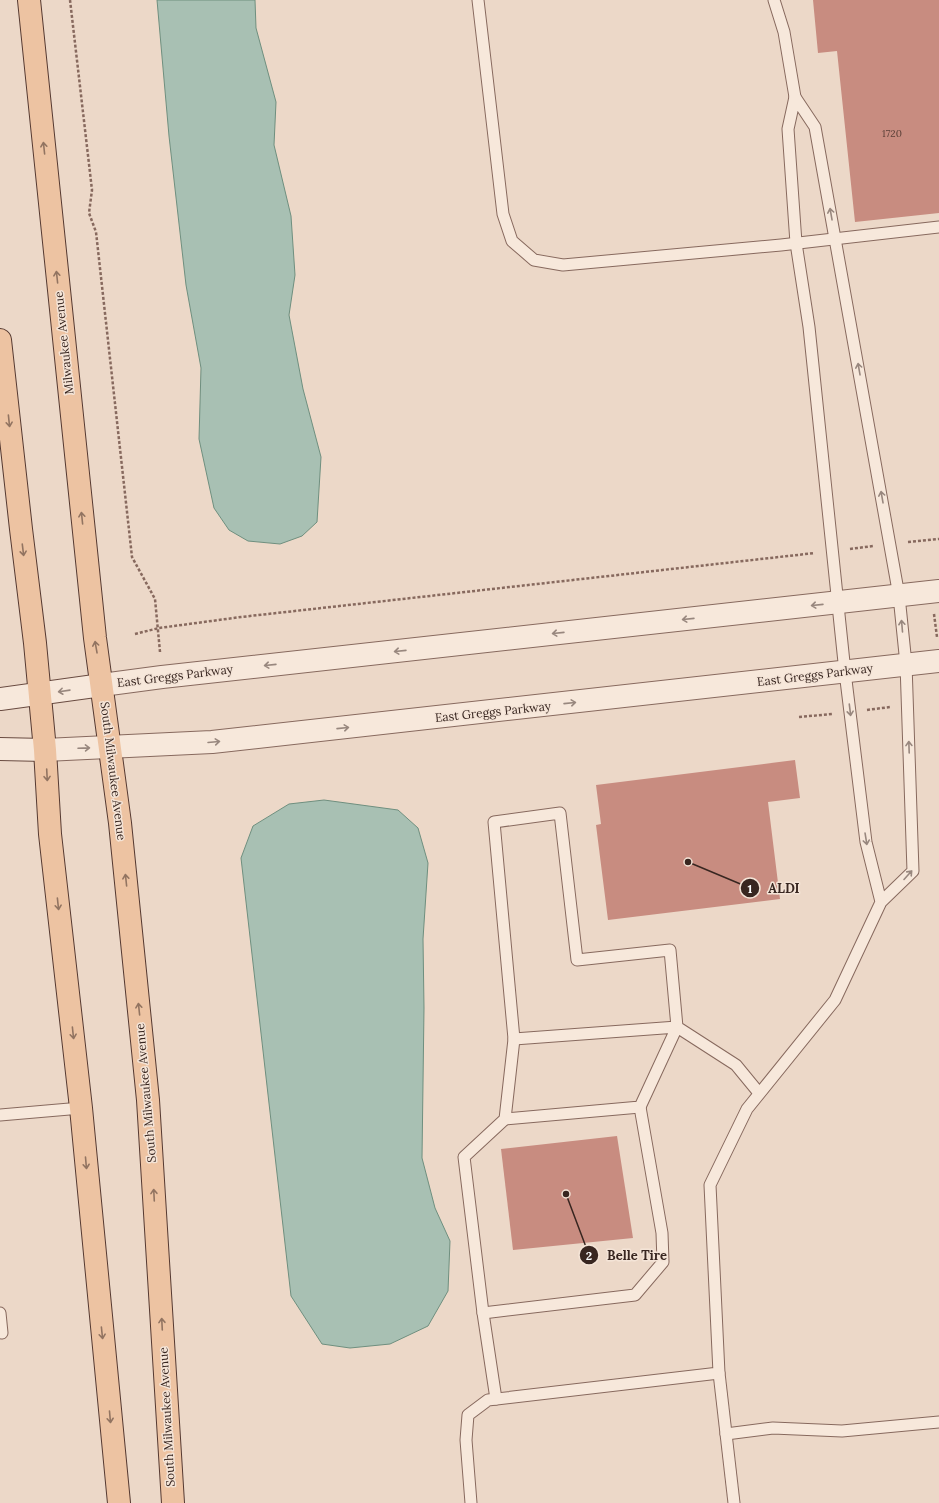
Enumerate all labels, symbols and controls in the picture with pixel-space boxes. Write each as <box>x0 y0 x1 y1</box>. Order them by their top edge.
house number: 1720 <box>882 127 902 140</box>
one-way arrow <box>40 142 48 155</box>
one-way arrow <box>827 208 835 221</box>
one-way arrow <box>54 271 61 284</box>
street label: Milwaukee Avenue <box>51 290 76 395</box>
one-way arrow <box>855 363 863 376</box>
one-way arrow <box>5 414 13 427</box>
one-way arrow <box>877 491 885 504</box>
one-way arrow <box>79 512 86 525</box>
one-way arrow <box>19 543 27 556</box>
one-way arrow <box>811 601 824 608</box>
one-way arrow <box>681 615 694 623</box>
one-way arrow <box>899 620 906 633</box>
one-way arrow <box>552 629 565 637</box>
one-way arrow <box>92 641 100 654</box>
one-way arrow <box>394 647 407 654</box>
street label: East Greggs Parkway <box>756 660 874 689</box>
street label: East Greggs Parkway <box>116 661 234 690</box>
one-way arrow <box>264 661 277 669</box>
one-way arrow <box>57 687 70 695</box>
street label: East Greggs Parkway <box>434 698 552 725</box>
one-way arrow <box>563 699 576 707</box>
street label: South Milwaukee Avenue <box>98 701 130 842</box>
one-way arrow <box>846 703 854 716</box>
one-way arrow <box>336 725 349 732</box>
one-way arrow <box>207 738 220 746</box>
one-way arrow <box>905 741 912 754</box>
one-way arrow <box>77 744 90 752</box>
one-way arrow <box>43 768 50 781</box>
one-way arrow <box>862 833 870 846</box>
one-way arrow <box>904 870 913 880</box>
one-way arrow <box>122 874 130 887</box>
callout: ALDI <box>740 876 807 901</box>
text: ALDI <box>768 880 800 897</box>
text: 1 <box>748 881 753 896</box>
one-way arrow <box>54 897 62 910</box>
one-way arrow <box>135 1003 143 1016</box>
street label: South Milwaukee Avenue <box>132 1022 159 1163</box>
one-way arrow <box>69 1026 76 1039</box>
one-way arrow <box>82 1156 90 1169</box>
one-way arrow <box>150 1189 158 1202</box>
callout: Belle Tire <box>579 1243 675 1268</box>
text: Belle Tire <box>607 1247 667 1264</box>
text: 2 <box>586 1248 592 1263</box>
one-way arrow <box>158 1318 165 1331</box>
one-way arrow <box>98 1326 105 1339</box>
street label: South Milwaukee Avenue <box>155 1346 178 1487</box>
one-way arrow <box>106 1410 114 1423</box>

